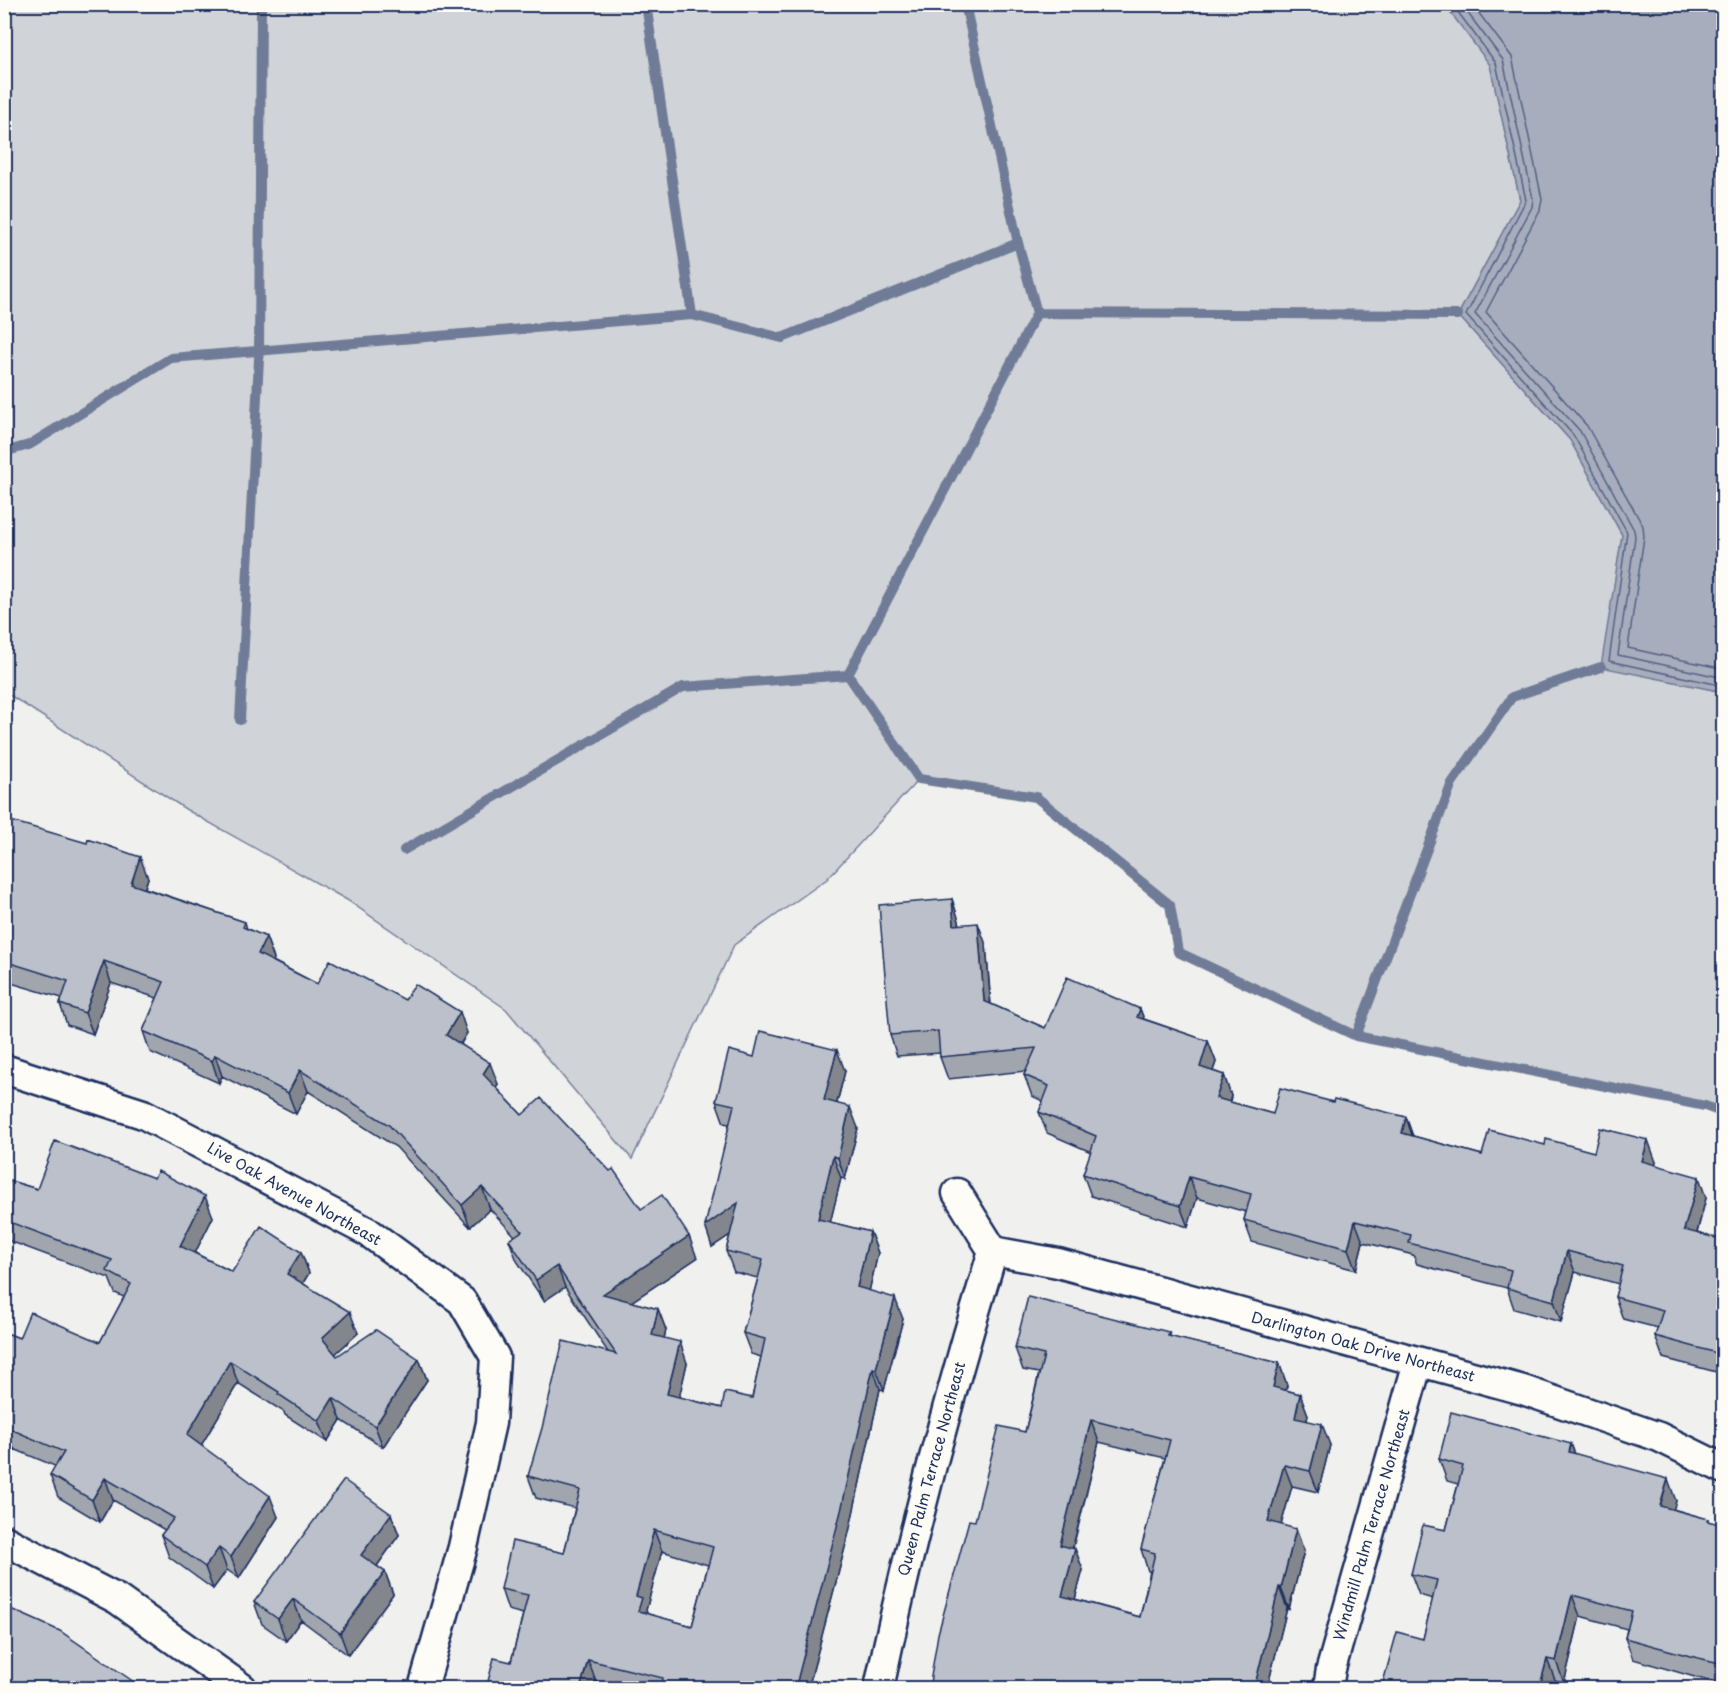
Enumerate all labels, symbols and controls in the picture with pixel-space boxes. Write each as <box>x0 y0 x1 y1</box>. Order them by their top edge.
street label: Live Oak Avenue Northeast <box>203 1135 386 1250</box>
street label: Darlington Oak Drive Northeast <box>1249 1305 1478 1387</box>
street label: Queen Palm Terrace Northeast <box>891 1359 970 1578</box>
street label: Windmill Palm Terrace Northeast <box>1326 1406 1415 1643</box>

